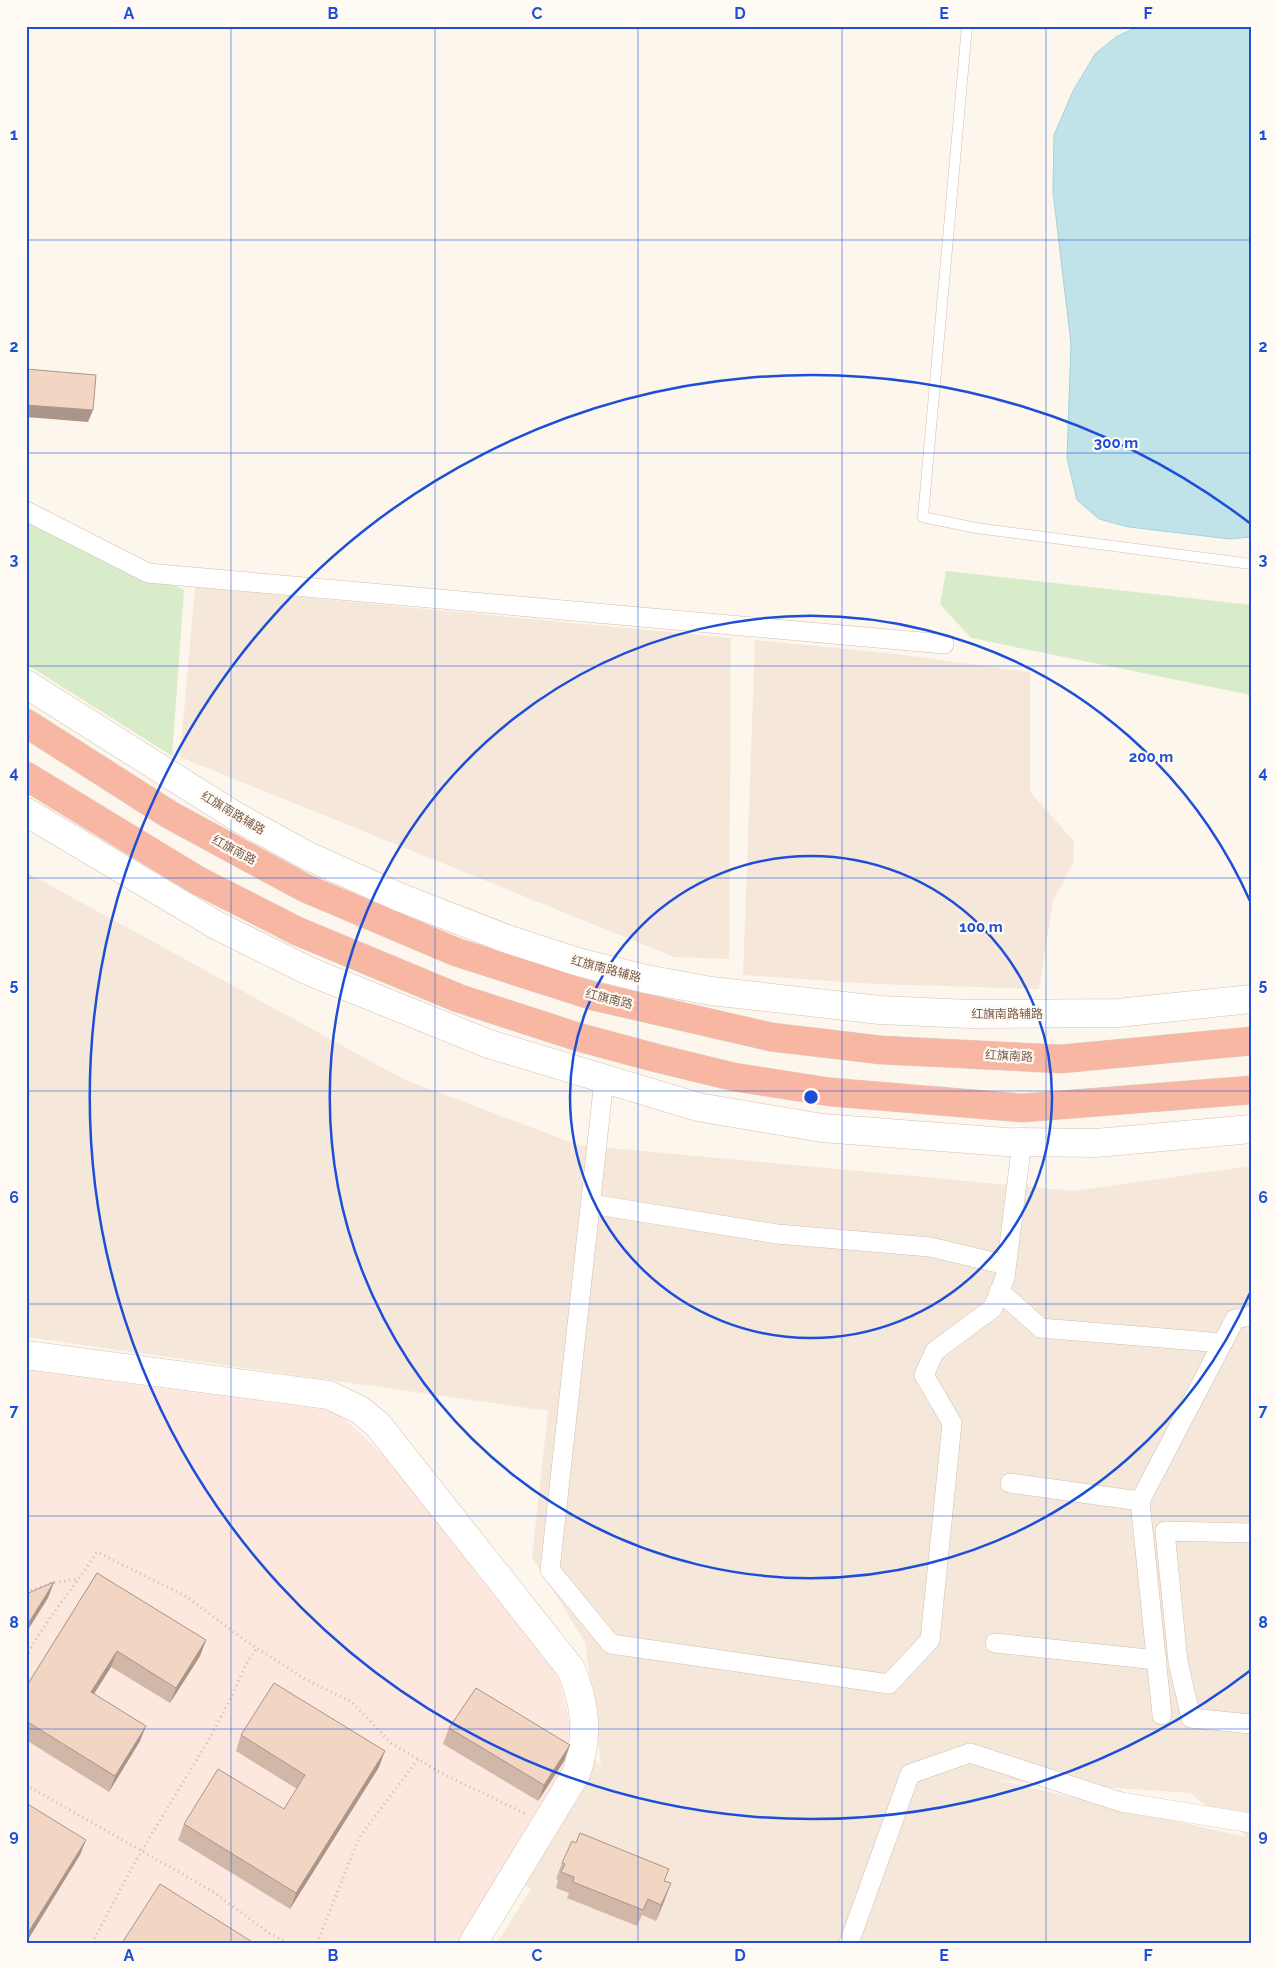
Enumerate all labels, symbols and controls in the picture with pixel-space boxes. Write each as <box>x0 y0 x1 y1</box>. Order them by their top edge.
text: A <box>124 4 135 23</box>
text: B <box>328 4 339 23</box>
text: C <box>532 4 543 23</box>
text: D <box>734 4 746 23</box>
text: E <box>939 4 949 23</box>
text: F <box>1143 4 1153 23</box>
text: 1 <box>10 125 18 144</box>
text: 1 <box>1259 125 1267 144</box>
text: 2 <box>9 337 19 356</box>
text: 2 <box>1258 337 1268 356</box>
text: 300 m <box>1094 434 1138 452</box>
text: 3 <box>10 550 19 569</box>
text: 3 <box>1259 550 1268 569</box>
text: 200 m <box>1129 748 1173 766</box>
text: 4 <box>9 763 19 782</box>
text: 4 <box>1258 763 1268 782</box>
street label: 红旗南路辅路 <box>199 788 267 838</box>
street label: 红旗南路 <box>210 833 258 867</box>
text: 100 m <box>959 918 1003 936</box>
street label: 红旗南路辅路 <box>569 953 643 985</box>
text: 5 <box>10 975 19 994</box>
text: 5 <box>1259 975 1268 994</box>
street label: 红旗南路 <box>584 986 634 1012</box>
street label: 红旗南路辅路 <box>971 1007 1043 1021</box>
street label: 红旗南路 <box>985 1048 1033 1064</box>
centre of rings <box>802 1088 820 1106</box>
text: 6 <box>9 1188 19 1207</box>
text: 6 <box>1258 1188 1268 1207</box>
text: 7 <box>10 1401 19 1420</box>
text: 7 <box>1259 1401 1268 1420</box>
text: 8 <box>9 1613 19 1632</box>
text: 8 <box>1258 1613 1268 1632</box>
text: 9 <box>9 1826 19 1845</box>
text: 9 <box>1258 1826 1268 1845</box>
text: A <box>124 1946 135 1965</box>
text: B <box>328 1946 339 1965</box>
text: C <box>532 1946 543 1965</box>
text: D <box>734 1946 746 1965</box>
text: E <box>939 1946 949 1965</box>
text: F <box>1143 1946 1153 1965</box>

